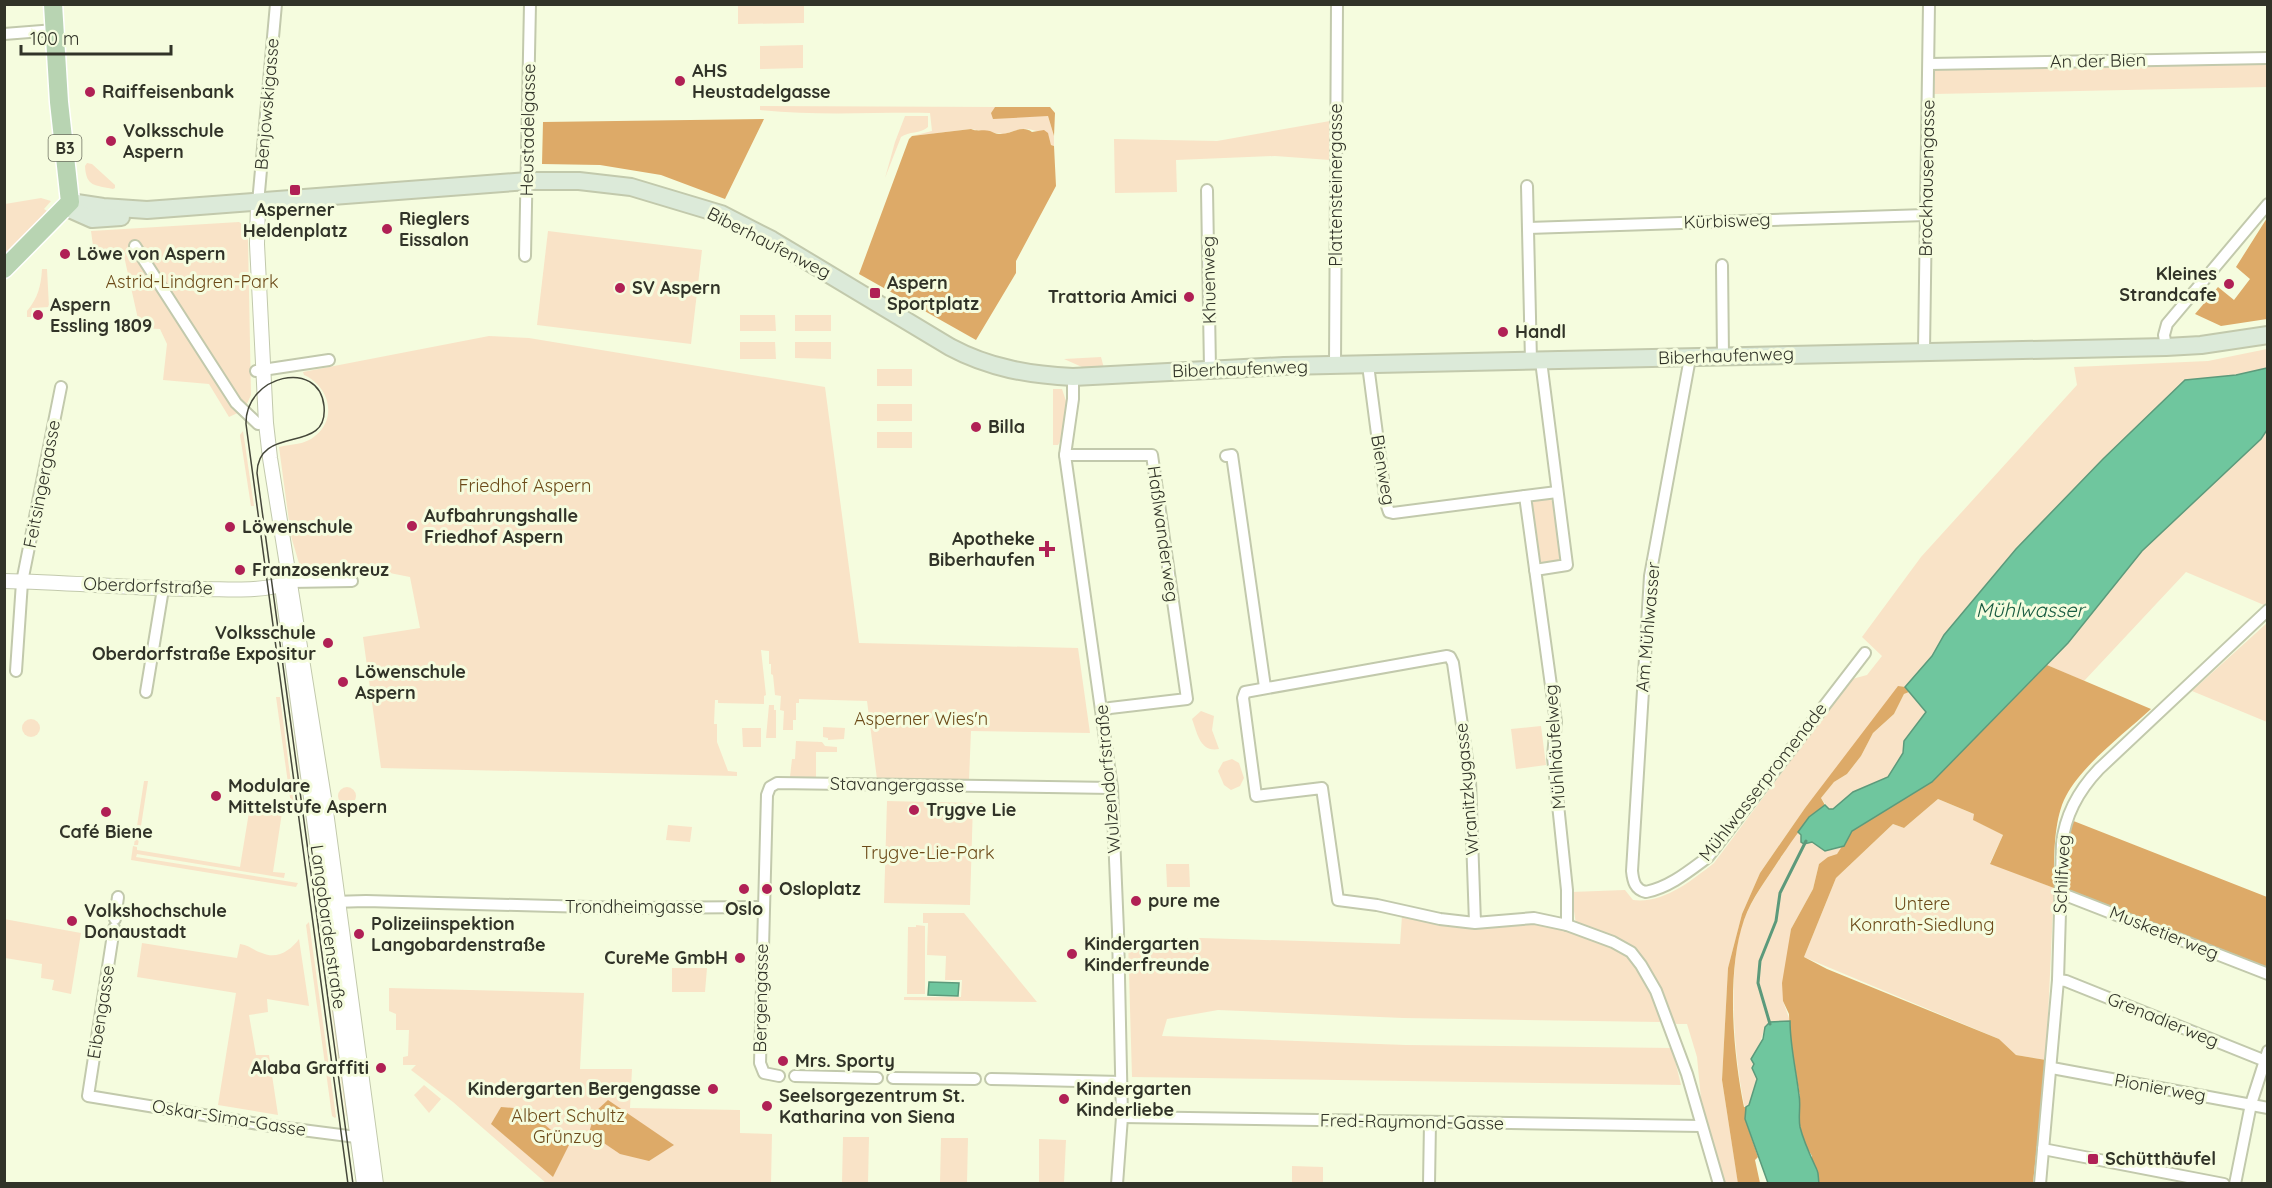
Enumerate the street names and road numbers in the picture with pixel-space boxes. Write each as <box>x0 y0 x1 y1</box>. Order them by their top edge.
street label: Benjowskigasse <box>249 37 284 171</box>
street label: An der Bien <box>2050 48 2146 73</box>
street label: Heustadelgasse <box>515 63 540 197</box>
street label: Brockhausengasse <box>1914 99 1939 257</box>
street label: Plattensteinergasse <box>1324 103 1347 267</box>
road number: B3 <box>48 135 82 161</box>
street label: Biberhaufenweg <box>703 201 835 284</box>
street label: Kürbisweg <box>1683 207 1771 234</box>
street label: Khuenweg <box>1196 236 1221 324</box>
street label: Biberhaufenweg <box>1658 342 1794 369</box>
street label: Biberhaufenweg <box>1172 355 1308 382</box>
street label: Feitsingergasse <box>18 418 65 550</box>
street label: Bienweg <box>1366 433 1401 507</box>
street label: Haßlwanderweg <box>1143 464 1184 604</box>
street label: Am Mühlwasser <box>1630 561 1665 693</box>
street label: Oberdorfstraße <box>83 572 213 599</box>
street label: Mühlhäufelweg <box>1539 684 1570 810</box>
street label: Mühlwasserpromenade <box>1694 698 1832 866</box>
street label: Wulzendorfstraße <box>1090 704 1125 854</box>
street label: Wranitzkygasse <box>1449 722 1484 856</box>
street label: Stavangergasse <box>830 772 964 797</box>
street label: Schilfweg <box>2048 834 2075 914</box>
street label: Langobardenstraße <box>306 843 351 1011</box>
street label: Trondheimgasse <box>565 895 703 918</box>
street label: Musketierweg <box>2106 900 2222 965</box>
street label: Bergengasse <box>748 943 773 1053</box>
street label: Eibengasse <box>82 963 119 1060</box>
street label: Grenadierweg <box>2104 987 2222 1052</box>
street label: Pionierweg <box>2113 1068 2208 1107</box>
street label: Oskar-Sima-Gasse <box>150 1094 308 1141</box>
street label: Fred-Raymond-Gasse <box>1320 1108 1504 1135</box>

